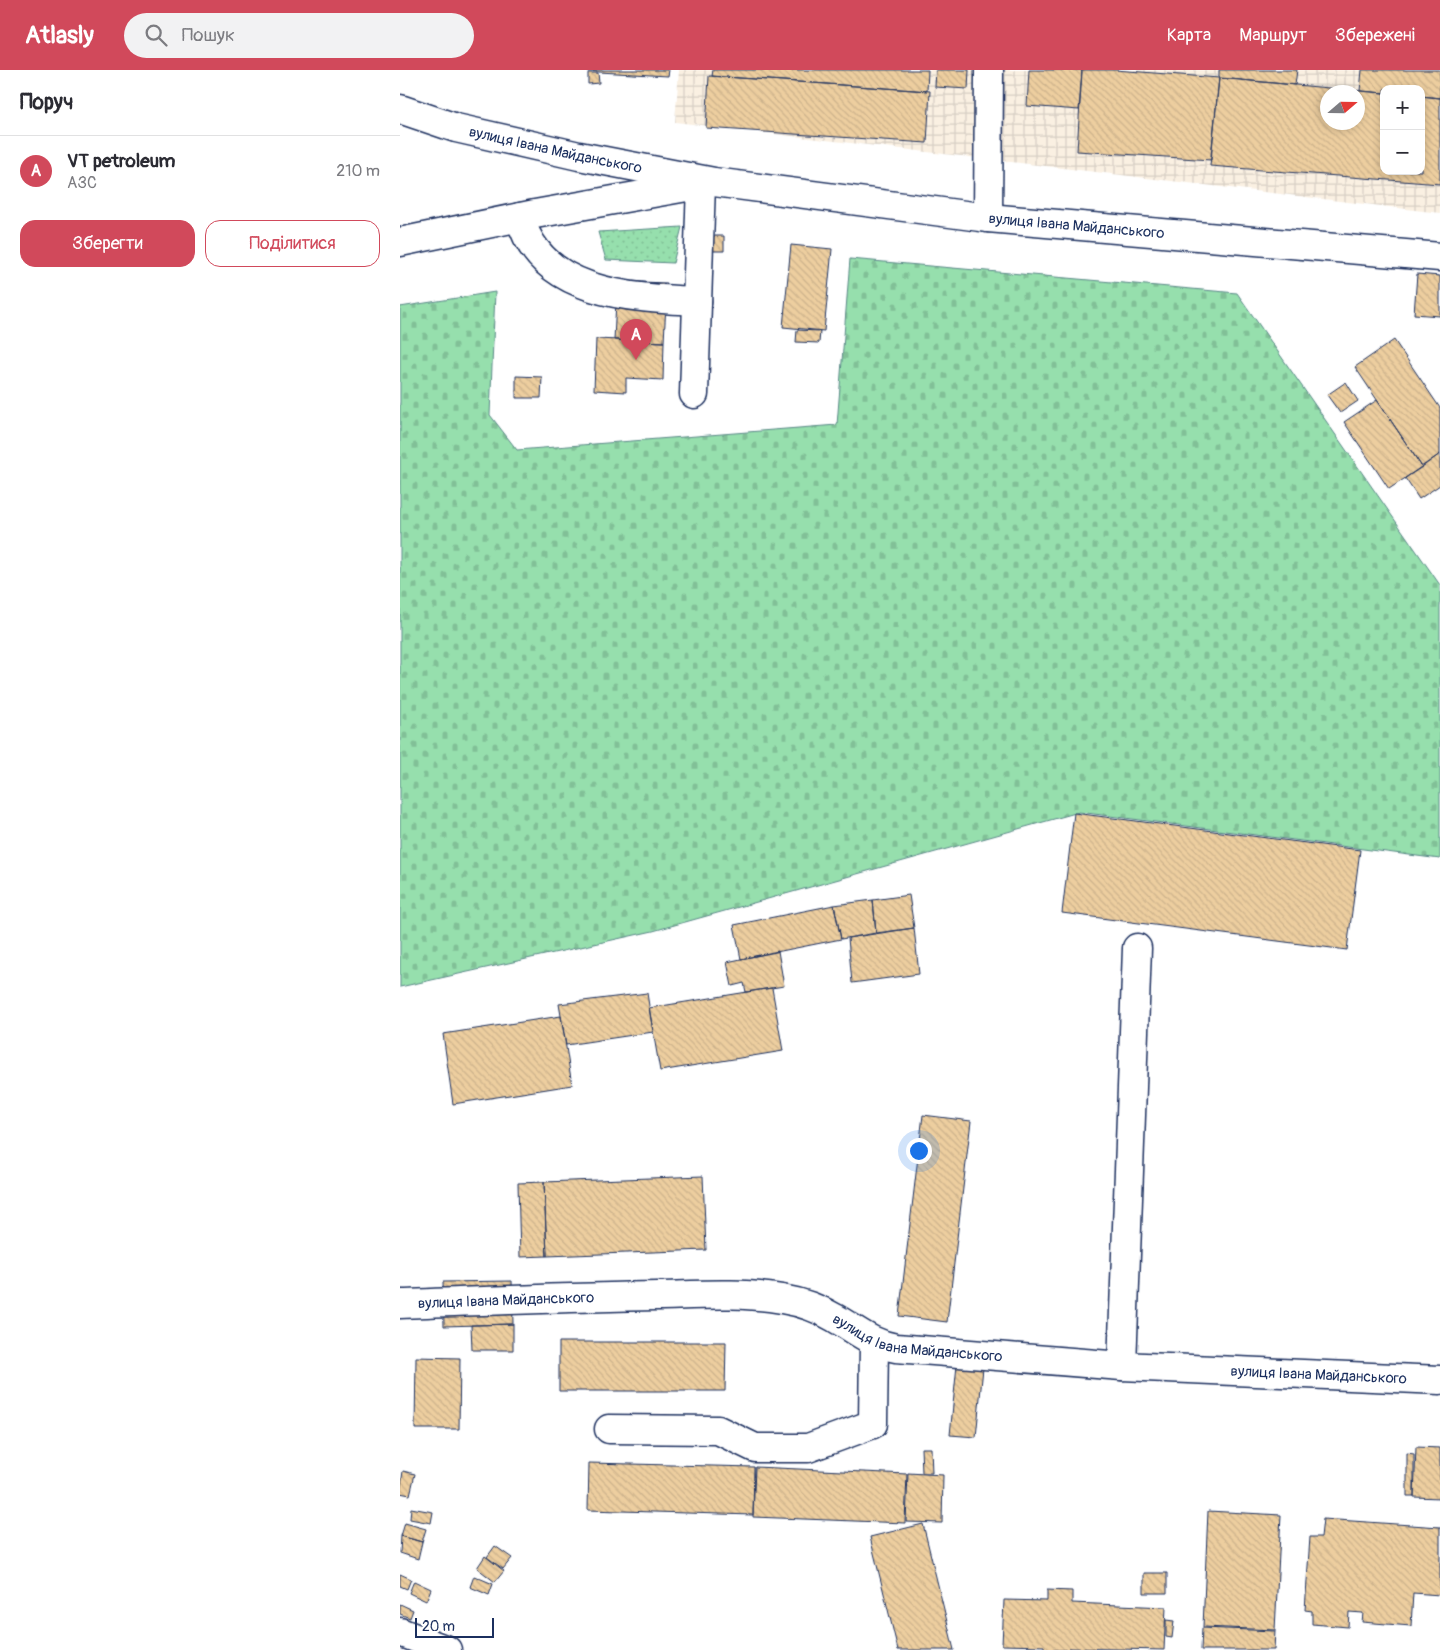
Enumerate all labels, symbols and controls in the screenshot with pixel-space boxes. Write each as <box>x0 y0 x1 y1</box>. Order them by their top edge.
search box <box>124 13 474 58</box>
text: Atlasly <box>25 21 94 50</box>
icon: search <box>142 21 170 49</box>
text: Пошук <box>182 23 235 47</box>
text: Карта <box>1167 24 1211 47</box>
text: Маршрут <box>1239 24 1307 47</box>
text: Збережені <box>1335 24 1415 47</box>
north arrow <box>1320 85 1365 130</box>
map controls <box>1380 85 1425 175</box>
button: + <box>1380 85 1425 130</box>
text: Поруч <box>20 89 73 116</box>
street label: вулиця Івана Майданського <box>467 122 644 177</box>
button: − <box>1380 130 1425 175</box>
text: VT petroleum <box>67 149 175 173</box>
text: A <box>31 161 41 181</box>
text: 210 m <box>336 161 380 181</box>
text: АЗС <box>67 173 97 193</box>
street label: вулиця Івана Майданського <box>988 209 1165 243</box>
button: Зберегти <box>20 220 195 267</box>
button: Поділитися <box>205 220 380 267</box>
pin: A <box>620 319 652 360</box>
your location <box>906 1138 932 1164</box>
street label: вулиця Івана Майданського <box>417 1288 594 1313</box>
street label: вулиця Івана Майданського <box>829 1309 1003 1366</box>
street label: вулиця Івана Майданського <box>1230 1361 1407 1388</box>
scale bar <box>415 1615 494 1638</box>
text: 20 m <box>422 1618 455 1635</box>

